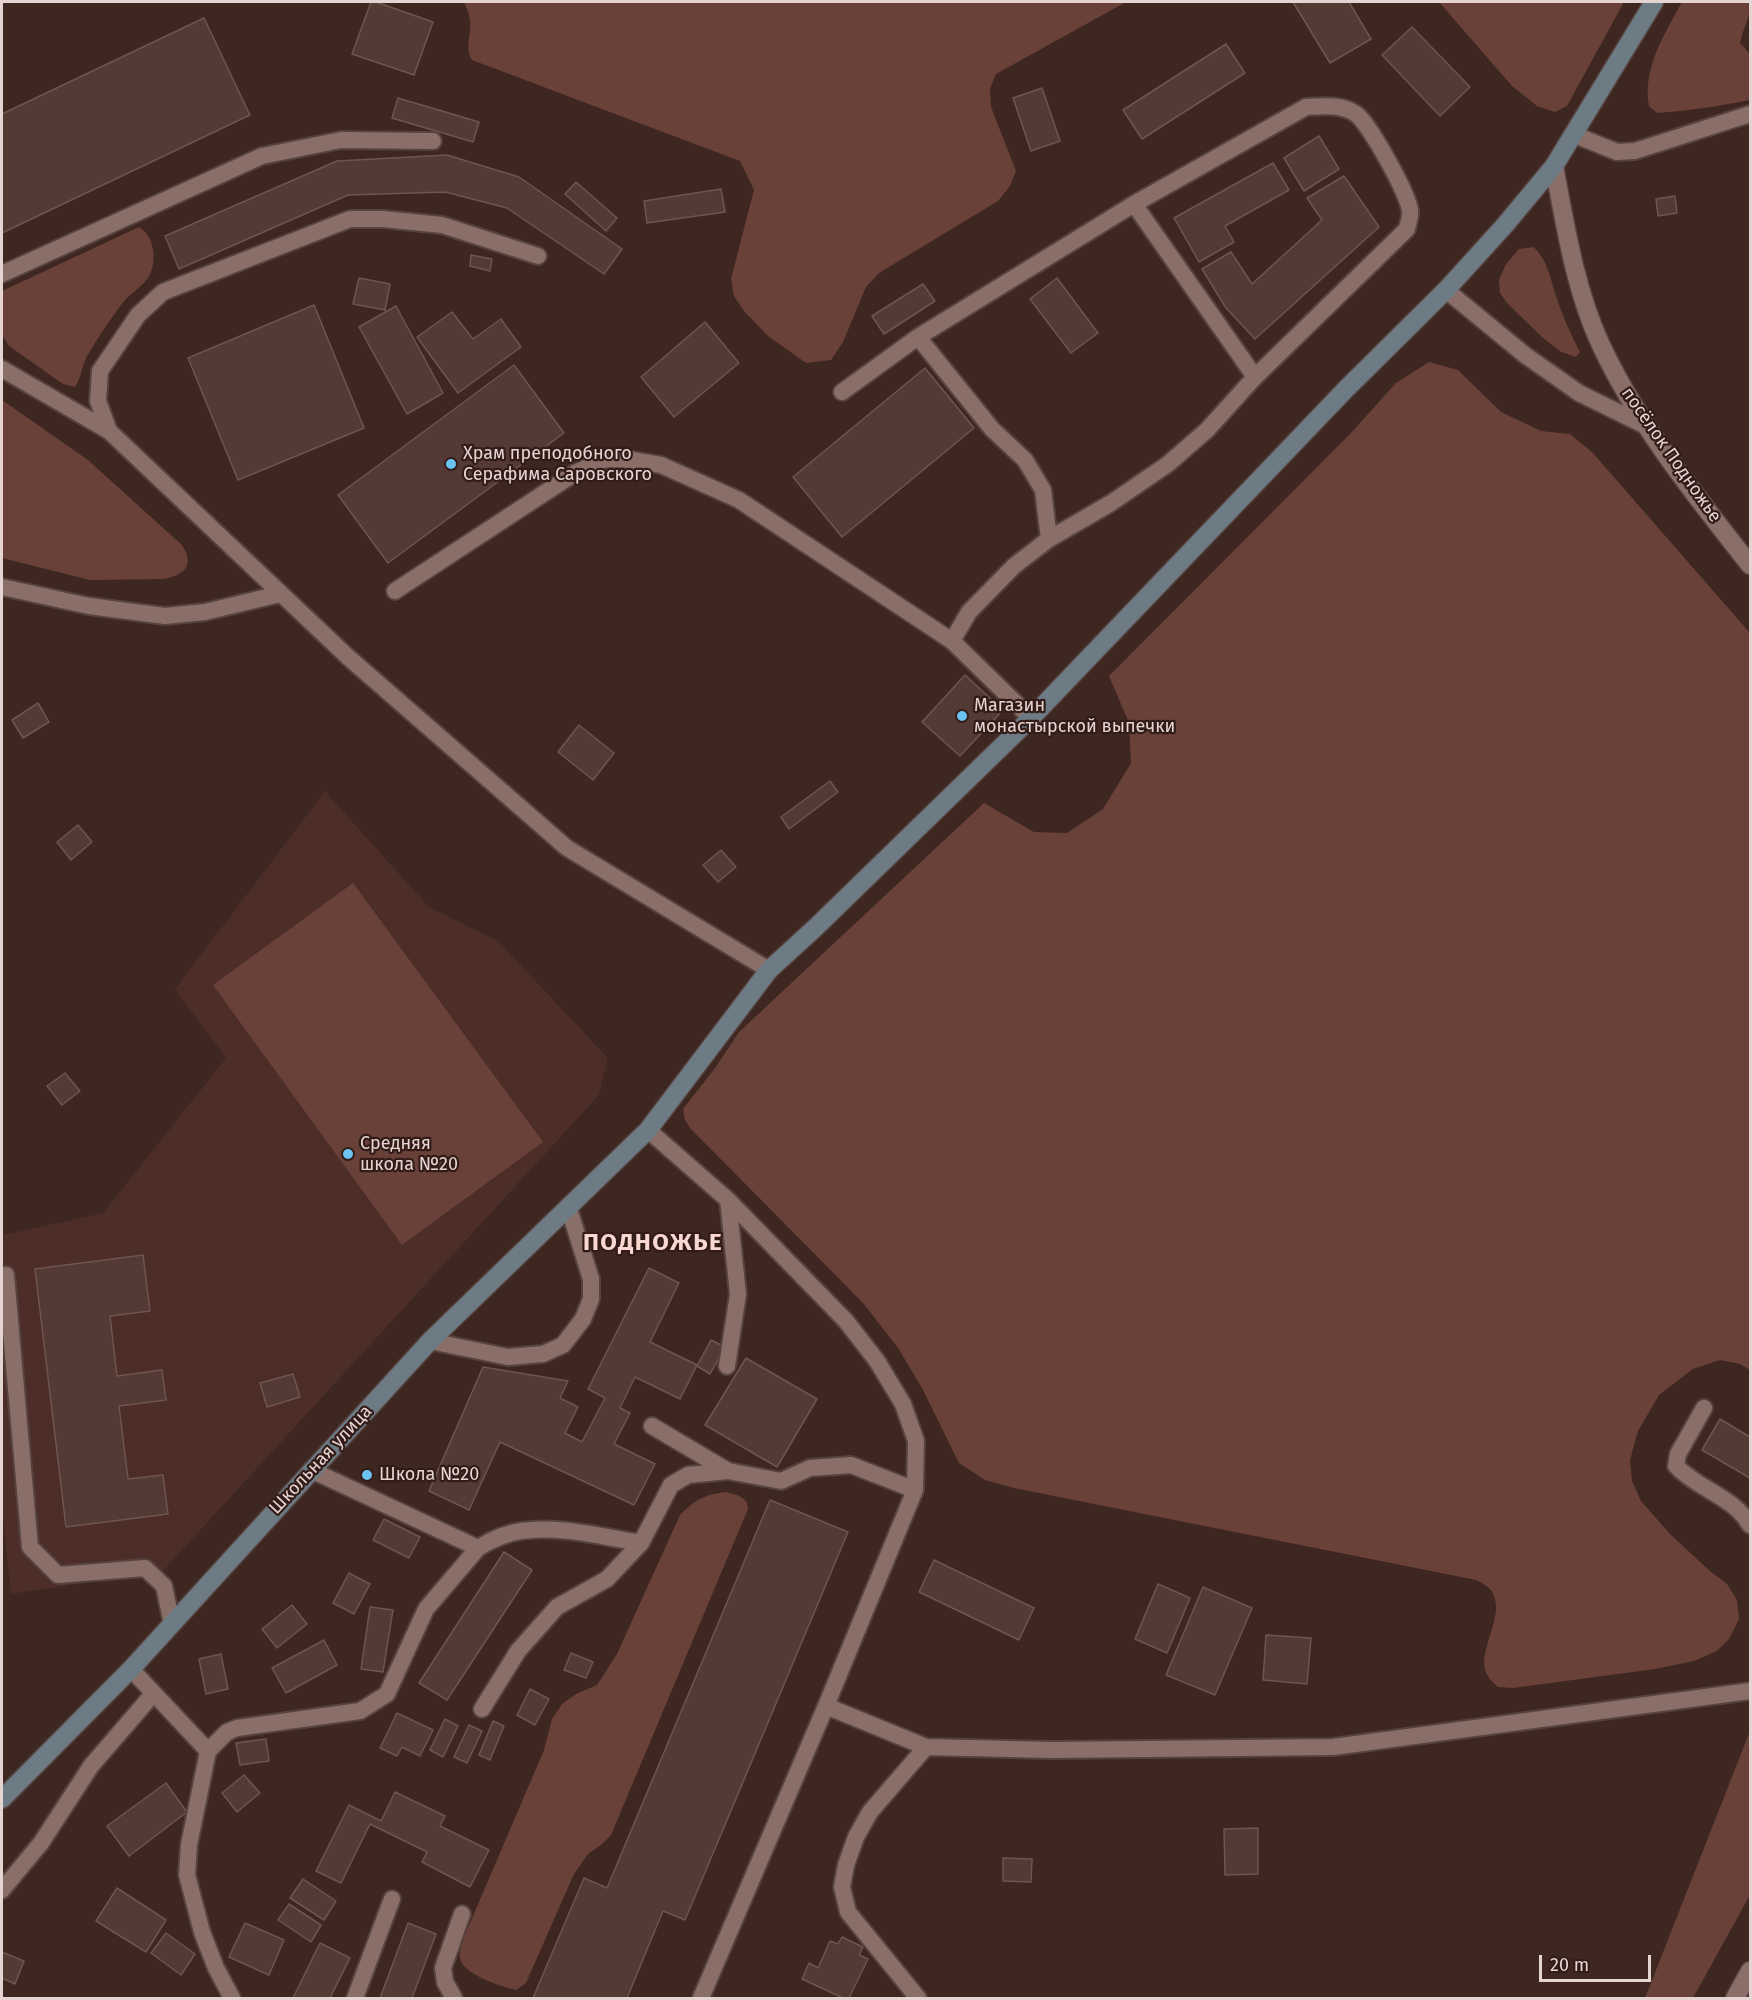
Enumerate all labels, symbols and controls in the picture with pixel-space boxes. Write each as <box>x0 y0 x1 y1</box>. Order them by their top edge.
street label: посёлок Подножье <box>1616 383 1726 527</box>
place label: Храм преподобного Серафима Саровского <box>463 443 652 486</box>
marker: Храм преподобного Серафима Саровского <box>444 457 458 471</box>
place label: Магазин монастырской выпечки <box>974 695 1175 738</box>
marker: Магазин монастырской выпечки <box>955 709 969 723</box>
place label: Средняя школа №20 <box>360 1133 458 1176</box>
marker: Средняя школа №20 <box>341 1147 355 1161</box>
district label: ПОДНОЖЬЕ <box>583 1229 723 1257</box>
street label: Школьная улица <box>265 1401 377 1519</box>
place label: Школа №20 <box>379 1464 479 1486</box>
marker: Школа №20 <box>360 1468 374 1482</box>
scale bar <box>1542 1943 1654 1981</box>
text: 20 m <box>1550 1954 1589 1976</box>

